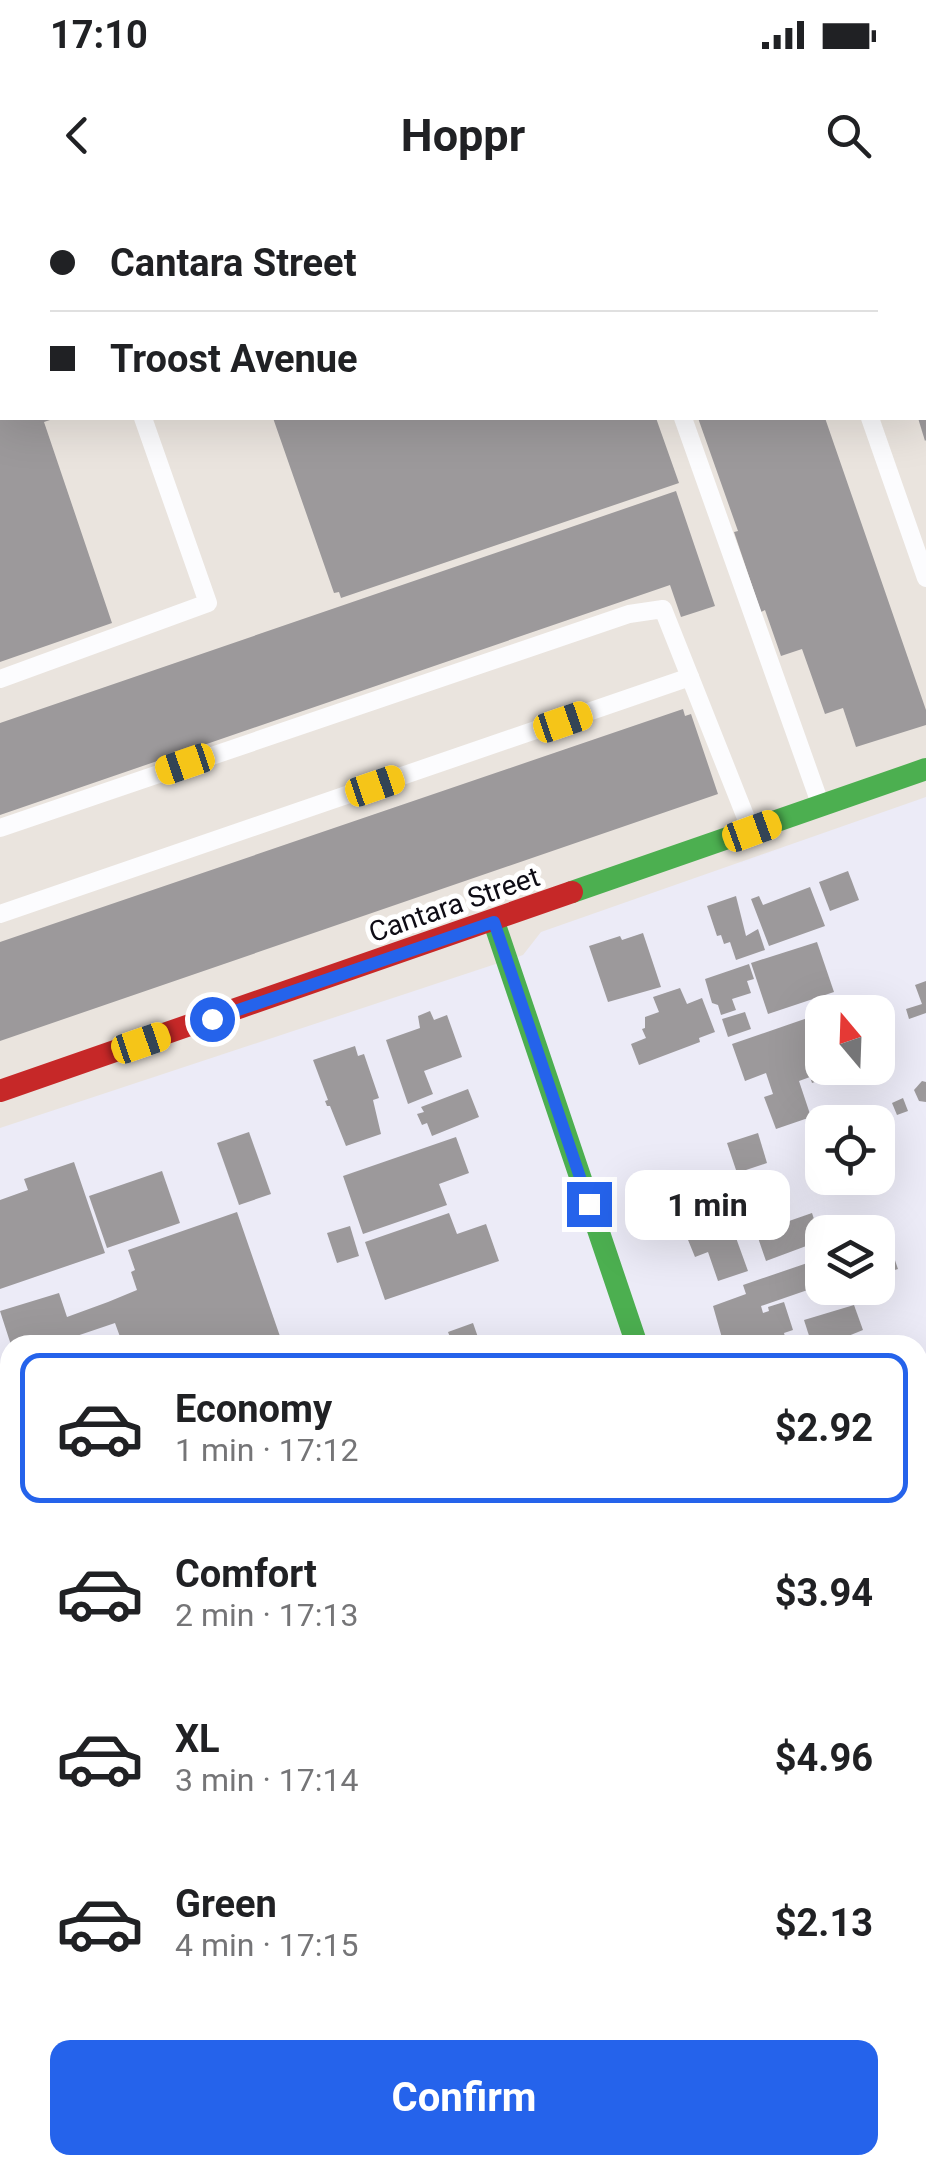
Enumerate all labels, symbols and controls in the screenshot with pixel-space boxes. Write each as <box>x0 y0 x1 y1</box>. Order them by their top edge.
text: 17:10 <box>50 13 148 57</box>
icon: back <box>50 108 105 163</box>
icon: search <box>821 108 876 163</box>
text: Hoppr <box>401 109 525 162</box>
text: Cantara Street <box>110 241 357 285</box>
text: Troost Avenue <box>110 337 358 381</box>
car <box>530 698 596 746</box>
car <box>152 740 218 788</box>
car <box>342 762 408 810</box>
car <box>719 807 785 855</box>
street label: Cantara Street <box>364 860 544 949</box>
north arrow <box>805 995 895 1085</box>
map controls <box>805 995 895 1305</box>
route start <box>190 997 235 1042</box>
car <box>108 1019 174 1067</box>
button: locate <box>805 1105 895 1195</box>
callout: 1 min <box>624 1169 789 1239</box>
route end <box>567 1182 612 1227</box>
text: 1 min <box>667 1186 748 1224</box>
button: layers <box>805 1215 895 1305</box>
icon: car <box>55 1383 145 1473</box>
text: Economy <box>175 1387 332 1431</box>
text: $2.92 <box>775 1406 873 1450</box>
text: 1 min · 17:12 <box>175 1431 358 1469</box>
icon: car <box>55 1548 145 1638</box>
text: Comfort <box>175 1552 317 1596</box>
text: $3.94 <box>775 1571 873 1615</box>
text: 2 min · 17:13 <box>175 1596 358 1634</box>
icon: car <box>55 1713 145 1803</box>
text: XL <box>175 1717 220 1761</box>
text: $4.96 <box>775 1736 873 1780</box>
text: 3 min · 17:14 <box>175 1761 358 1799</box>
icon: car <box>55 1878 145 1968</box>
text: Green <box>175 1882 277 1926</box>
text: $2.13 <box>775 1901 873 1945</box>
text: 4 min · 17:15 <box>175 1926 358 1964</box>
button: Confirm <box>50 2040 878 2155</box>

